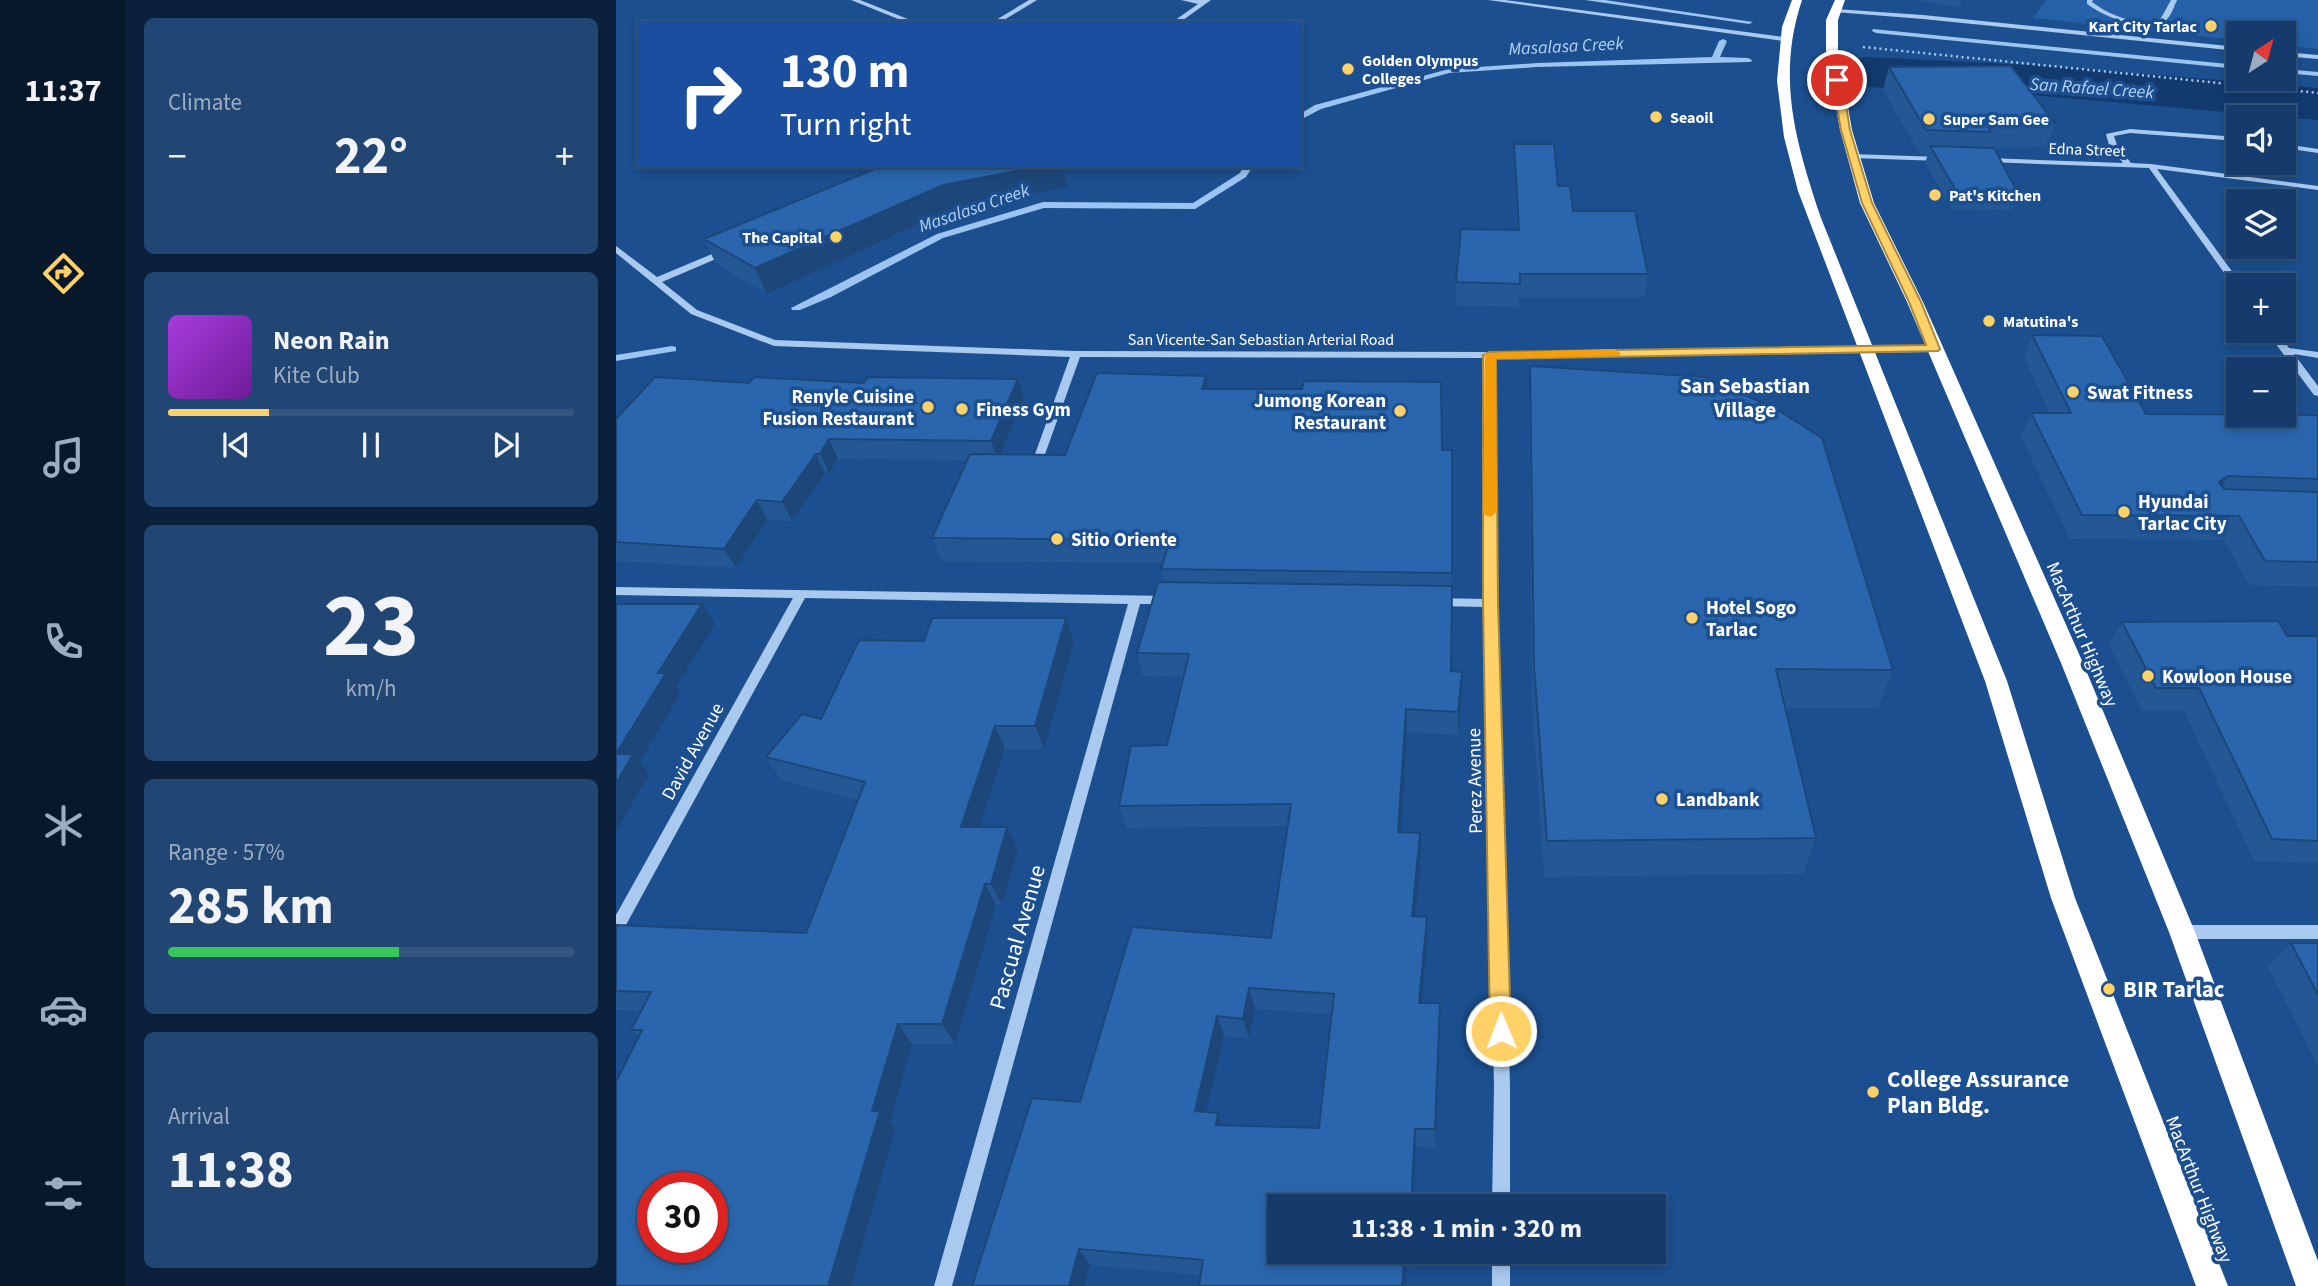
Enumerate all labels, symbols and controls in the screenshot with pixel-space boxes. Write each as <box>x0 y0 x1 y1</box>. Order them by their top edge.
place label: Kart City Tarlac <box>2088 16 2198 38</box>
marker: Kart City Tarlac <box>2203 18 2219 34</box>
north arrow <box>2226 21 2296 91</box>
map controls <box>2226 21 2296 427</box>
water label: Masalasa Creek <box>1508 31 1625 62</box>
text: 130 m <box>780 37 909 107</box>
icon: right <box>665 49 756 140</box>
place label: Golden Olympus Colleges <box>1362 50 1478 90</box>
pin <box>1807 50 1867 110</box>
marker: Golden Olympus Colleges <box>1340 61 1356 77</box>
icon: arrive <box>1818 61 1856 99</box>
text: 11:37 <box>24 68 102 114</box>
water label: San Rafael Creek <box>2029 72 2155 105</box>
text: Climate <box>168 86 242 119</box>
text: Turn right <box>780 102 911 148</box>
button: sound <box>2226 105 2296 175</box>
place label: Seaoil <box>1670 107 1714 129</box>
marker: Seaoil <box>1648 109 1664 125</box>
place label: Super Sam Gee <box>1943 109 2049 131</box>
marker: Super Sam Gee <box>1921 111 1937 127</box>
text: 22° <box>334 120 408 194</box>
text: − <box>168 130 187 184</box>
text: + <box>555 130 574 184</box>
street label: Edna Street <box>2048 138 2127 162</box>
water label: Masalasa Creek <box>915 178 1033 239</box>
place label: Pat's Kitchen <box>1949 185 2041 207</box>
marker: Pat's Kitchen <box>1927 187 1943 203</box>
button: layers <box>2226 189 2296 259</box>
place label: The Capital <box>742 227 822 249</box>
marker: The Capital <box>828 229 844 245</box>
icon: directions <box>39 249 88 298</box>
button: + <box>2226 273 2296 343</box>
place label: Matutina's <box>2003 311 2078 333</box>
marker: Matutina's <box>1981 313 1997 329</box>
text: Neon Rain <box>273 322 390 359</box>
street label: San Vicente-San Sebastian Arterial Road <box>1128 329 1394 351</box>
button: − <box>2226 357 2296 427</box>
text: Kite Club <box>273 359 360 392</box>
district label: San Sebastian Village <box>1680 371 1810 425</box>
place label: Swat Fitness <box>2087 380 2193 407</box>
place label: Renyle Cuisine Fusion Restaurant <box>763 384 914 433</box>
marker: Swat Fitness <box>2065 384 2081 400</box>
place label: Jumong Korean Restaurant <box>1254 388 1386 437</box>
place label: Finess Gym <box>976 397 1071 424</box>
marker: Renyle Cuisine Fusion Restaurant <box>920 399 936 415</box>
marker: Finess Gym <box>954 401 970 417</box>
marker: Jumong Korean Restaurant <box>1392 403 1408 419</box>
icon: previous <box>217 426 255 464</box>
icon: pause <box>352 426 390 464</box>
icon: next <box>487 426 525 464</box>
icon: music <box>39 433 88 482</box>
place label: Hyundai Tarlac City <box>2138 489 2227 538</box>
marker: Hyundai Tarlac City <box>2116 504 2132 520</box>
place label: Sitio Oriente <box>1071 527 1177 554</box>
marker: Sitio Oriente <box>1049 531 1065 547</box>
street label: MacArthur Highway <box>2039 558 2124 711</box>
text: 23 <box>323 562 419 691</box>
place label: Hotel Sogo Tarlac <box>1706 595 1796 644</box>
marker: Hotel Sogo Tarlac <box>1684 610 1700 626</box>
icon: phone <box>39 617 88 666</box>
place label: Kowloon House <box>2162 664 2292 691</box>
marker: Kowloon House <box>2140 668 2156 684</box>
text: km/h <box>345 672 397 705</box>
street label: David Avenue <box>655 698 731 805</box>
street label: Perez Avenue <box>1461 728 1490 834</box>
place label: Landbank <box>1676 787 1760 814</box>
marker: Landbank <box>1654 791 1670 807</box>
icon: climate <box>39 801 88 850</box>
text: Range · 57% <box>168 836 285 869</box>
street label: Pascual Avenue <box>981 861 1054 1013</box>
text: 285 km <box>168 870 334 944</box>
place label: BIR Tarlac <box>2123 973 2225 1006</box>
marker: BIR Tarlac <box>2101 981 2117 997</box>
icon: car <box>39 985 88 1034</box>
position arrow <box>1464 994 1538 1068</box>
place label: College Assurance Plan Bldg. <box>1887 1063 2069 1122</box>
marker: College Assurance Plan Bldg. <box>1865 1084 1881 1100</box>
text: Arrival <box>168 1100 230 1133</box>
street label: MacArthur Highway <box>2158 1112 2239 1267</box>
text: 11:38 <box>168 1134 293 1208</box>
icon: filters <box>39 1169 88 1218</box>
speed limit sign: 30 <box>637 1172 728 1263</box>
text: 11:38 · 1 min · 320 m <box>1351 1210 1582 1247</box>

